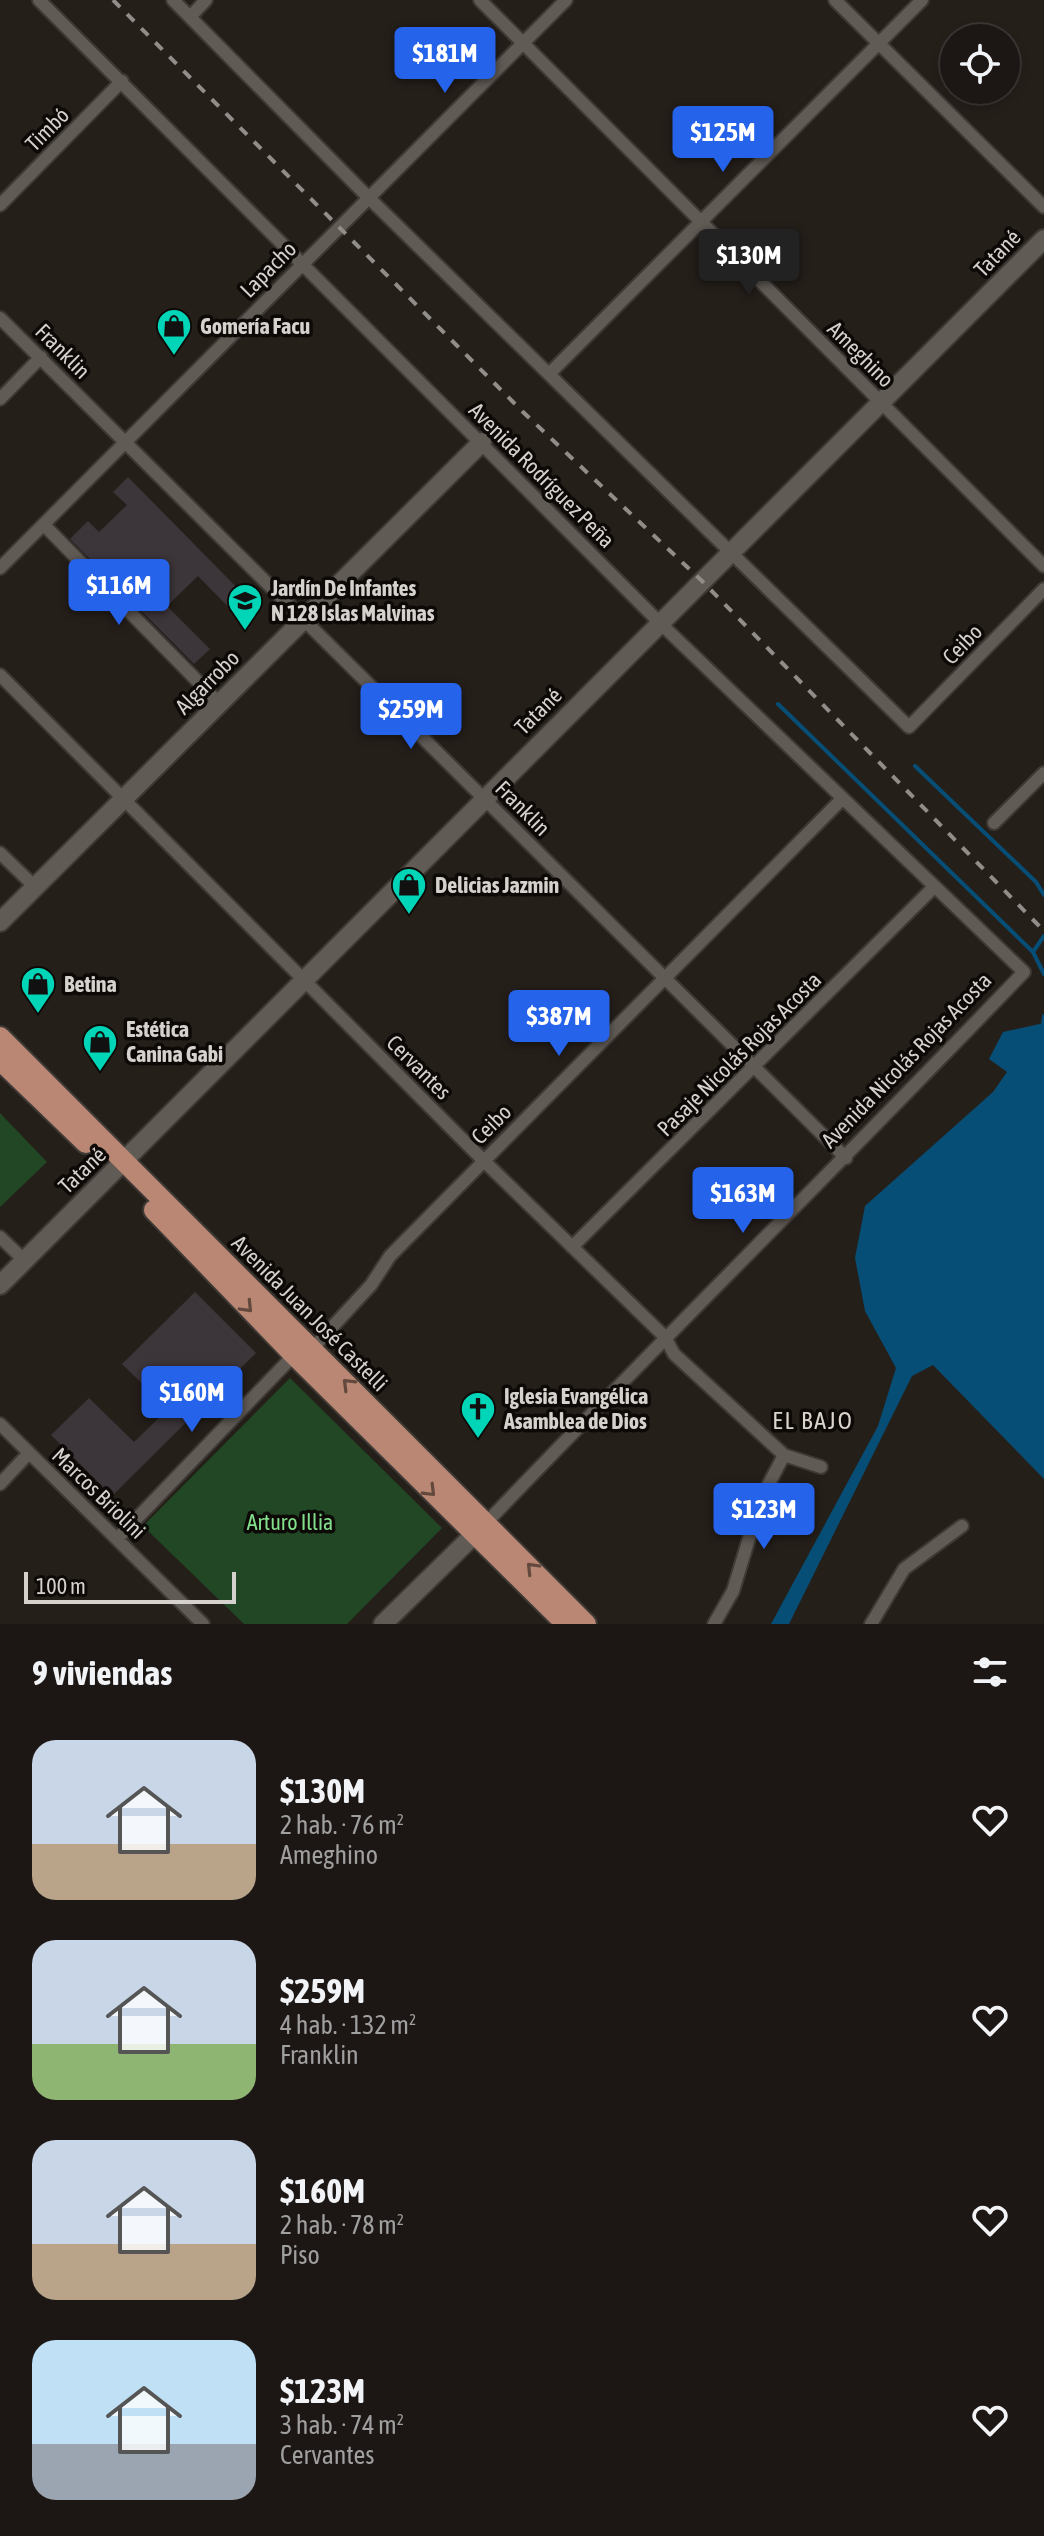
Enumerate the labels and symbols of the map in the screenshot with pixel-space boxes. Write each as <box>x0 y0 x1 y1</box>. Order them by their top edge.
pin: $181M <box>389 27 501 95</box>
street label: Timbó <box>20 102 74 156</box>
pin: $125M <box>667 106 779 174</box>
street label: Tatané <box>968 224 1026 282</box>
pin: $130M <box>693 229 805 297</box>
street label: Lapacho <box>235 236 301 302</box>
shop icon: Gomería Facu <box>155 307 193 357</box>
place label: Gomería Facu <box>200 313 310 339</box>
street label: Ameghino <box>823 316 899 392</box>
street label: Franklin <box>30 318 96 384</box>
street label: Avenida Rodríguez Peña <box>464 397 620 553</box>
pin: $116M <box>63 559 175 627</box>
place label: Jardín De Infantes N 128 Islas Malvinas <box>270 575 435 626</box>
school or university icon: Jardín De Infantes N 128 Islas Malvinas <box>226 582 264 632</box>
street label: Ceibo <box>937 619 987 669</box>
street label: Algarrobo <box>170 645 244 719</box>
street label: Tatané <box>509 682 567 740</box>
pin: $259M <box>355 683 467 751</box>
street label: Franklin <box>490 775 556 841</box>
shop icon: Delicias Jazmin <box>390 866 428 916</box>
place label: Delicias Jazmin <box>435 872 559 898</box>
shop icon: Betina <box>19 965 57 1015</box>
street label: Pasaje Nicolás Rojas Acosta <box>652 967 826 1141</box>
street label: Avenida Nicolás Rojas Acosta <box>816 967 996 1153</box>
place label: Betina <box>64 971 117 997</box>
pin: $387M <box>503 990 615 1058</box>
place label: Estética Canina Gabi <box>126 1016 223 1067</box>
shop icon: Estética Canina Gabi <box>81 1023 119 1073</box>
street label: Cervantes <box>382 1030 457 1105</box>
street label: Ceibo <box>466 1099 516 1149</box>
street label: Tatané <box>53 1141 111 1199</box>
pin: $163M <box>687 1167 799 1235</box>
street label: Avenida Juan José Castelli <box>227 1230 393 1396</box>
one-way arrow <box>238 1298 252 1312</box>
pin: $160M <box>136 1366 248 1434</box>
one-way arrow <box>343 1379 357 1393</box>
place label: Iglesia Evangélica Asamblea de Dios <box>503 1383 648 1434</box>
church icon: Iglesia Evangélica Asamblea de Dios <box>459 1390 497 1440</box>
district label: EL BAJO <box>772 1407 854 1434</box>
street label: Marcos Briolini <box>47 1442 151 1544</box>
one-way arrow <box>421 1482 435 1497</box>
pin: $123M <box>708 1483 820 1551</box>
park label: Arturo Illia <box>247 1509 333 1535</box>
one-way arrow <box>527 1563 541 1577</box>
scale bar <box>24 1568 236 1604</box>

